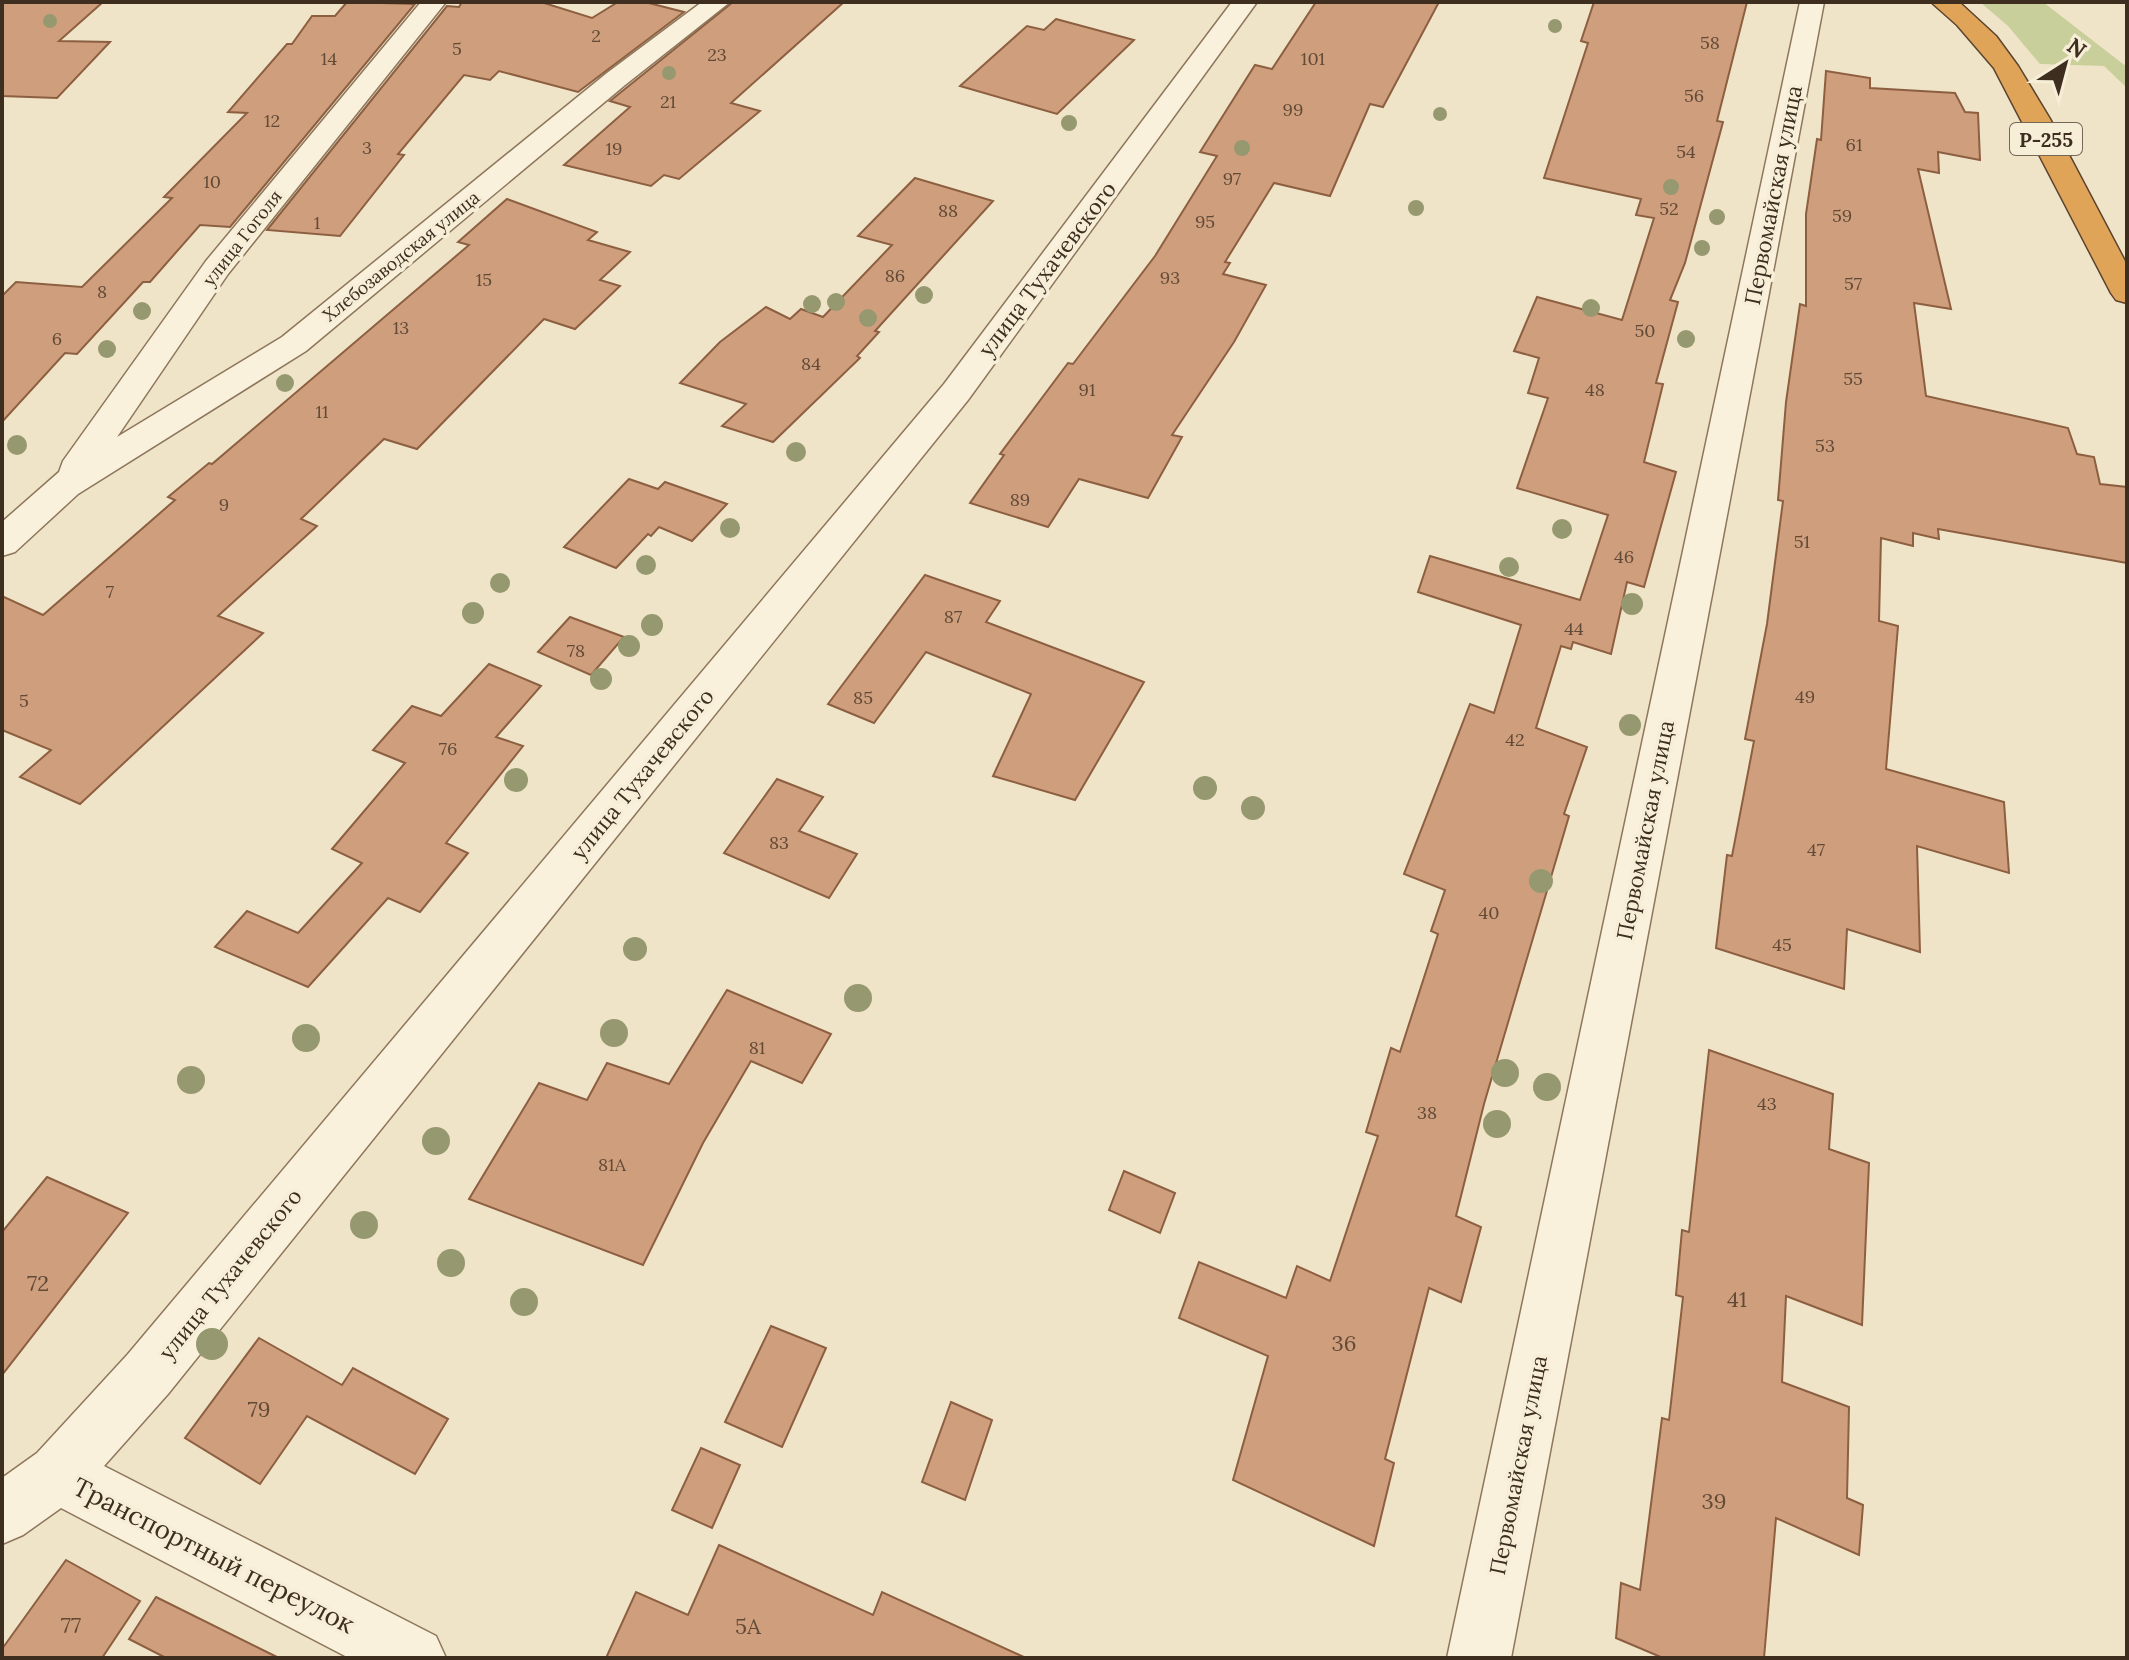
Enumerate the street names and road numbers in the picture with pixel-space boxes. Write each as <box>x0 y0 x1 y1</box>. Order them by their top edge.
street label: Первомайская улица <box>1738 83 1808 307</box>
road number: Р-255 <box>2010 123 2082 155</box>
street label: улица Тухачевского <box>972 176 1122 362</box>
street label: улица Гоголя <box>197 185 287 291</box>
street label: Хлебозаводская улица <box>318 186 484 326</box>
street label: улица Тухачевского <box>564 683 720 865</box>
street label: Первомайская улица <box>1610 718 1680 942</box>
street label: улица Тухачевского <box>152 1183 308 1365</box>
street label: Первомайская улица <box>1483 1353 1553 1577</box>
street label: Транспортный переулок <box>68 1470 360 1640</box>

